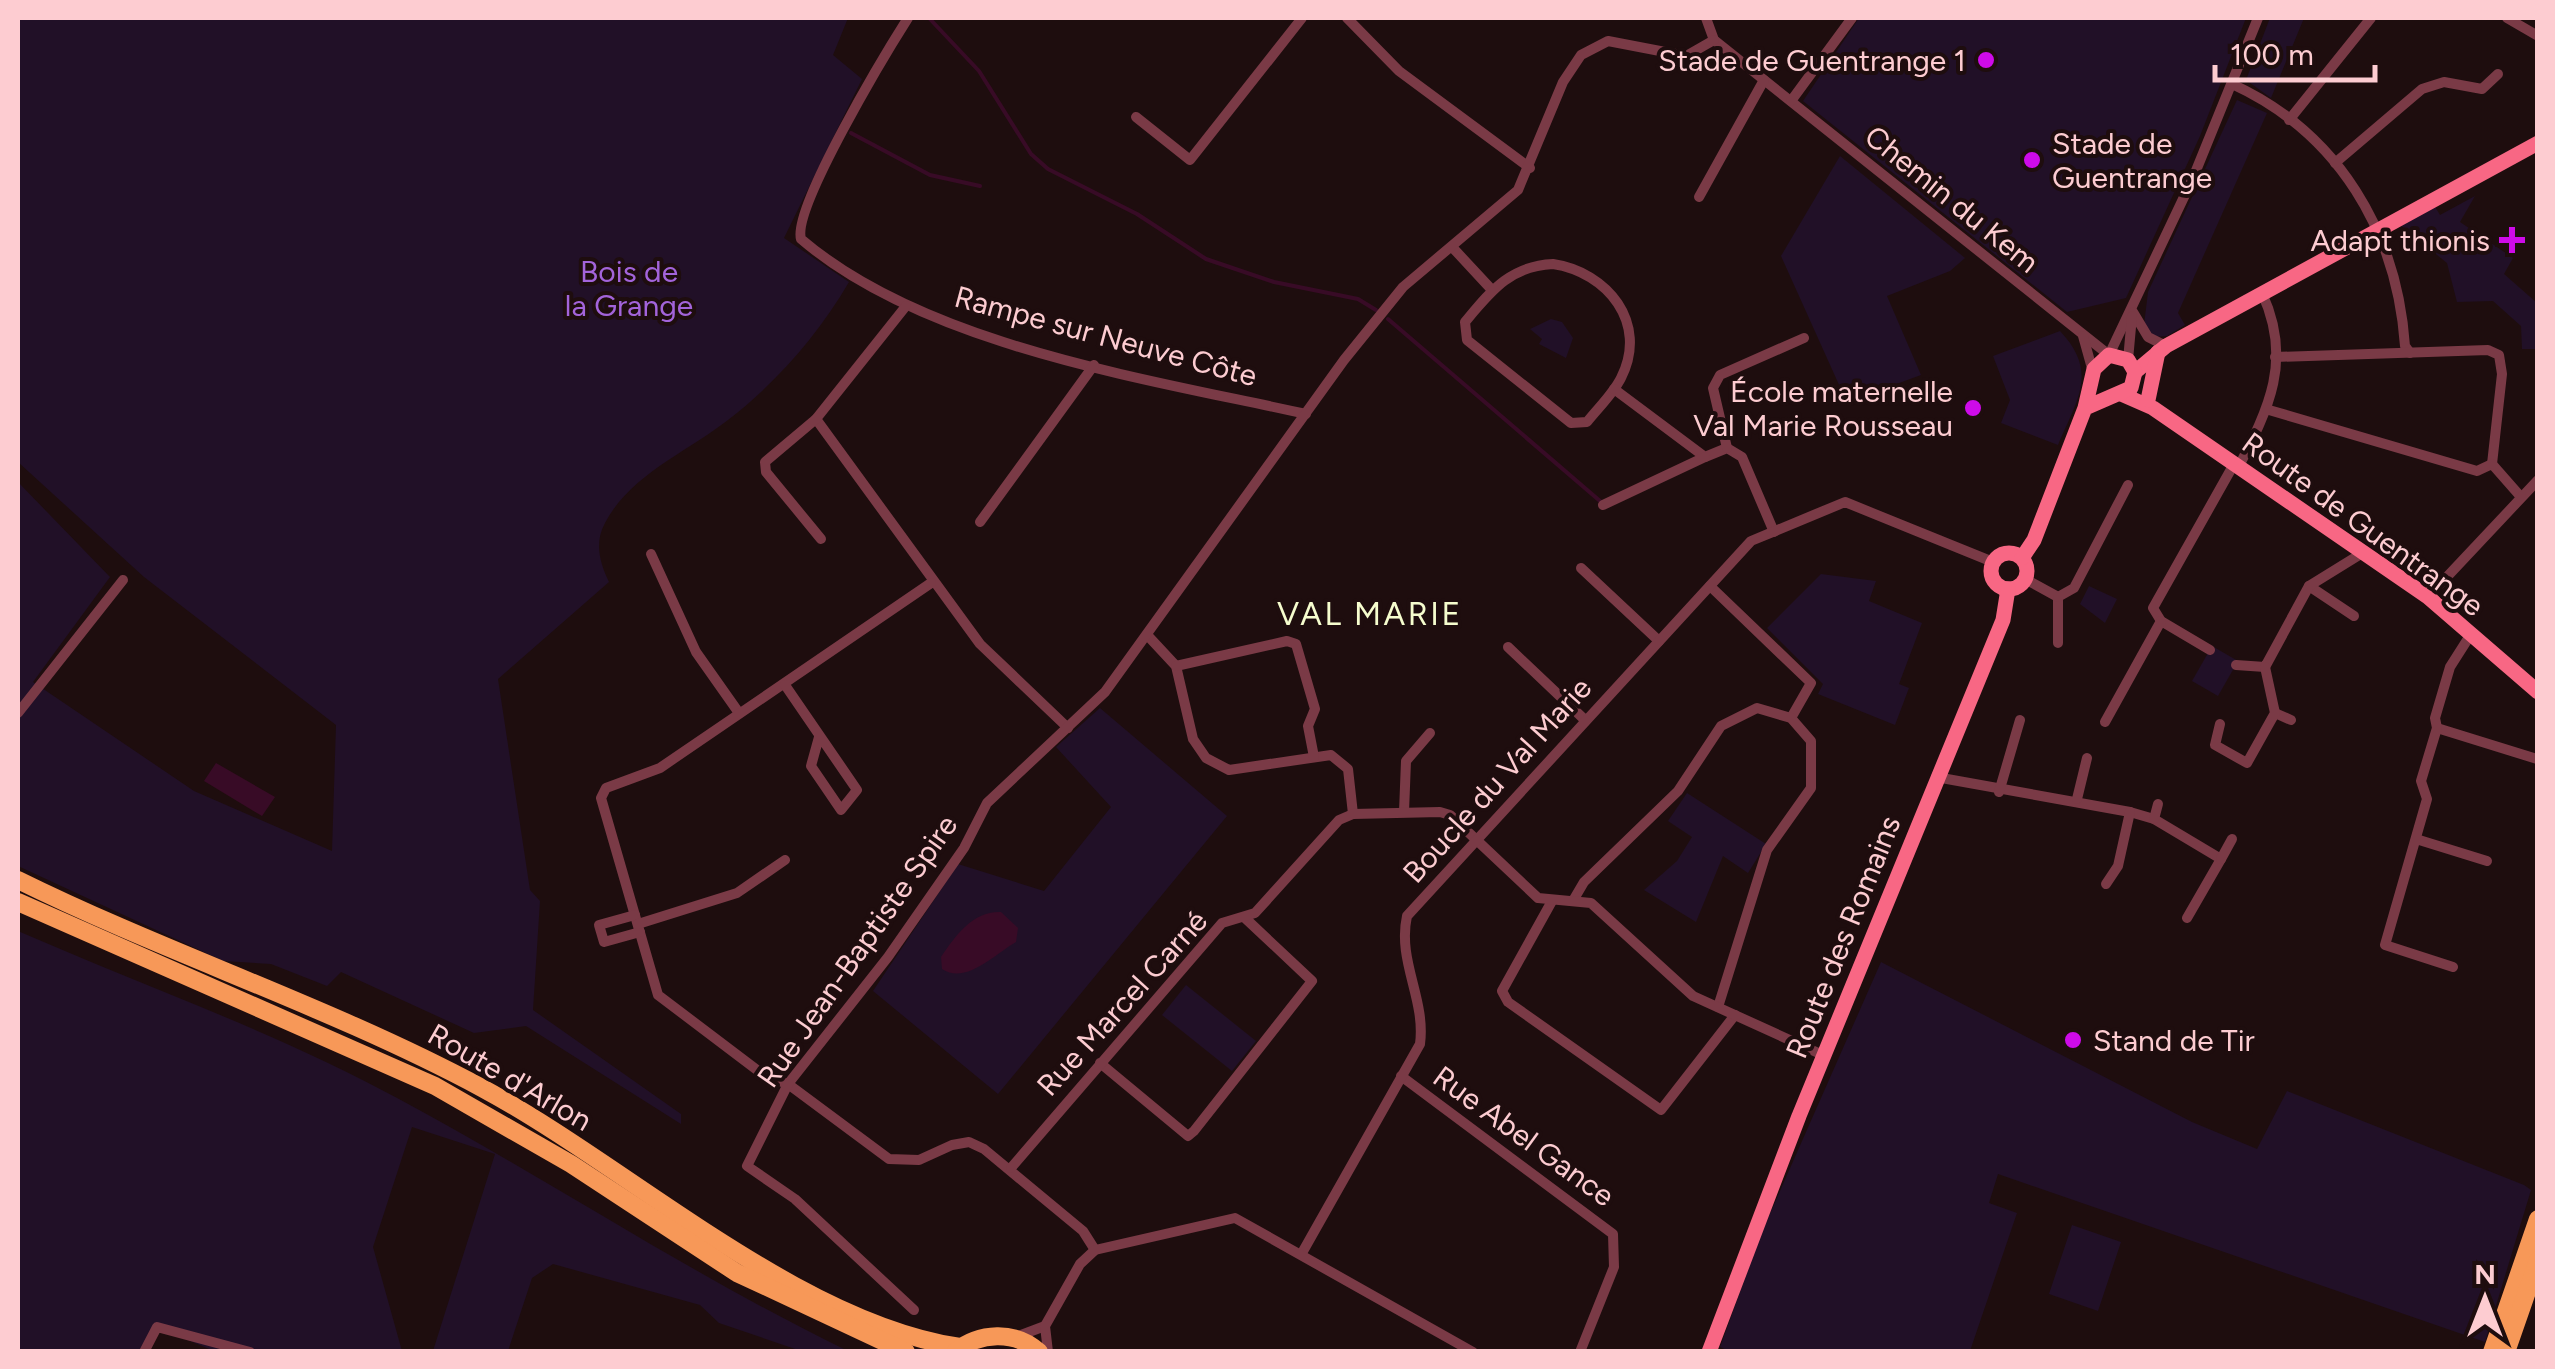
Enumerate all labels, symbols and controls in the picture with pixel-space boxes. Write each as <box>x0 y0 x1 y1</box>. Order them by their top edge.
scale bar <box>2215 20 2375 82</box>
text: 100 m <box>2230 36 2314 73</box>
place label: Stade de Guentrange 1 <box>1658 42 1966 79</box>
marker: Stade de Guentrange 1 <box>1975 49 1997 71</box>
street label: Chemin du Kem <box>1858 118 2046 280</box>
place label: Stade de Guentrange <box>2052 125 2212 196</box>
marker: Stade de Guentrange <box>2021 149 2043 171</box>
place label: Adapt thionis <box>2310 222 2490 259</box>
marker: Adapt thionis <box>2499 227 2525 253</box>
park label: Bois de la Grange <box>565 253 693 324</box>
street label: Rampe sur Neuve Côte <box>951 278 1261 394</box>
place label: École maternelle Val Marie Rousseau <box>1693 373 1953 444</box>
marker: École maternelle Val Marie Rousseau <box>1962 397 1984 419</box>
street label: Route de Guentrange <box>2235 424 2491 624</box>
district label: VAL MARIE <box>1277 595 1463 633</box>
street label: Boucle du Val Marie <box>1395 670 1599 890</box>
street label: Rue Jean-Baptiste Spire <box>749 808 965 1094</box>
street label: Route des Romains <box>1778 810 1908 1064</box>
street label: Rue Marcel Carné <box>1029 903 1215 1103</box>
street label: Route d'Arlon <box>422 1015 598 1139</box>
place label: Stand de Tir <box>2093 1022 2255 1059</box>
marker: Stand de Tir <box>2062 1029 2084 1051</box>
street label: Rue Abel Gance <box>1426 1058 1622 1214</box>
north arrow <box>2435 1249 2535 1349</box>
text: N <box>2474 1257 2496 1291</box>

